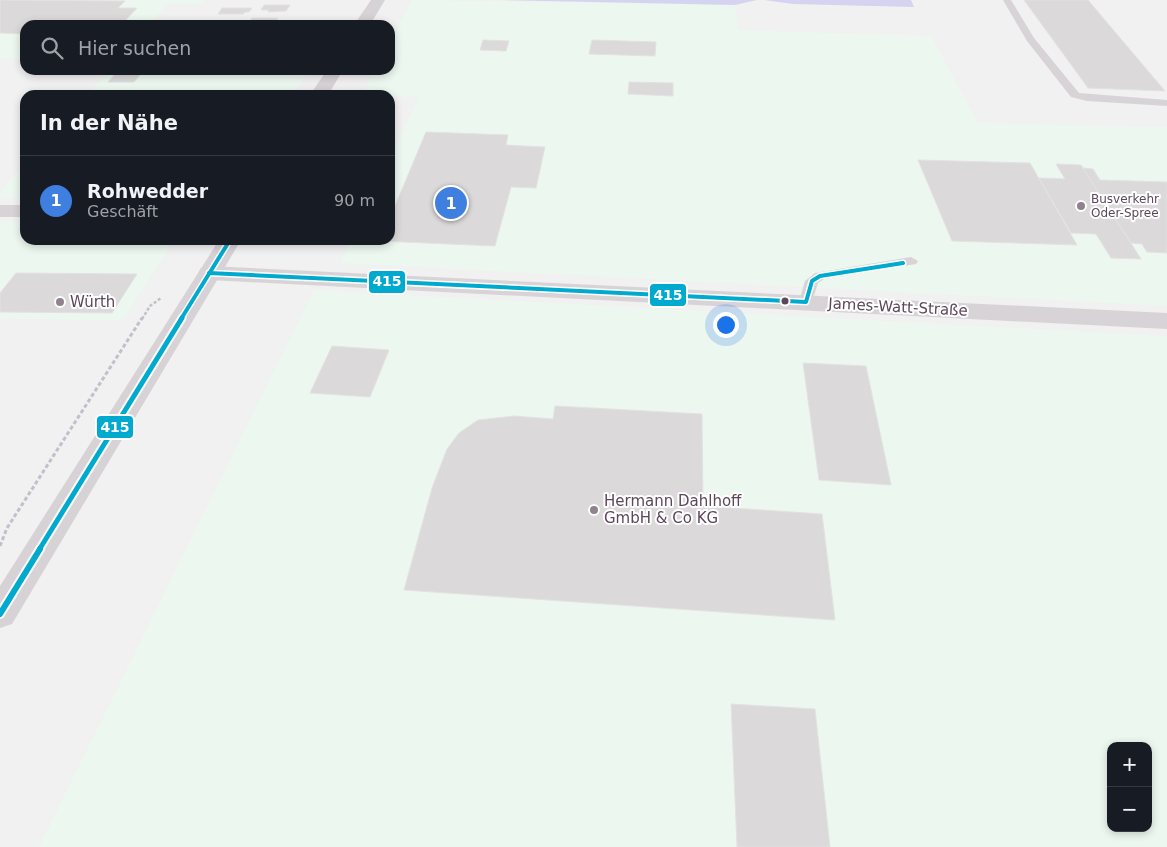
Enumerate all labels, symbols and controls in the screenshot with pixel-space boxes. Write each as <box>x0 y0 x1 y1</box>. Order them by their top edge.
search box <box>20 20 395 75</box>
icon: search <box>38 34 66 62</box>
text: Hier suchen <box>78 37 191 59</box>
text: In der Nähe <box>40 111 178 135</box>
text: Rohwedder <box>87 180 208 202</box>
pin: 1 <box>435 184 467 222</box>
text: 1 <box>50 191 62 210</box>
text: 90 m <box>334 191 375 210</box>
place label: Busverkehr Oder-Spree <box>1091 192 1159 220</box>
marker: Busverkehr Oder-Spree <box>1075 200 1087 212</box>
text: Geschäft <box>87 202 158 221</box>
line badge: 415 <box>368 270 406 294</box>
text: 415 <box>372 273 402 289</box>
line badge: 415 <box>649 283 687 307</box>
text: 415 <box>653 287 683 303</box>
place label: Würth <box>70 293 115 311</box>
street label: James-Watt-Straße <box>827 294 968 320</box>
marker: Würth <box>54 296 66 308</box>
unlabelled marker <box>780 296 790 306</box>
your location <box>713 312 739 338</box>
line badge: 415 <box>96 415 134 439</box>
text: 415 <box>100 419 130 435</box>
place label: Hermann Dahlhoff GmbH & Co KG <box>604 492 742 527</box>
marker: Hermann Dahlhoff GmbH & Co KG <box>588 504 600 516</box>
map controls <box>1107 742 1152 832</box>
button: + <box>1107 742 1152 787</box>
button: − <box>1107 787 1152 832</box>

